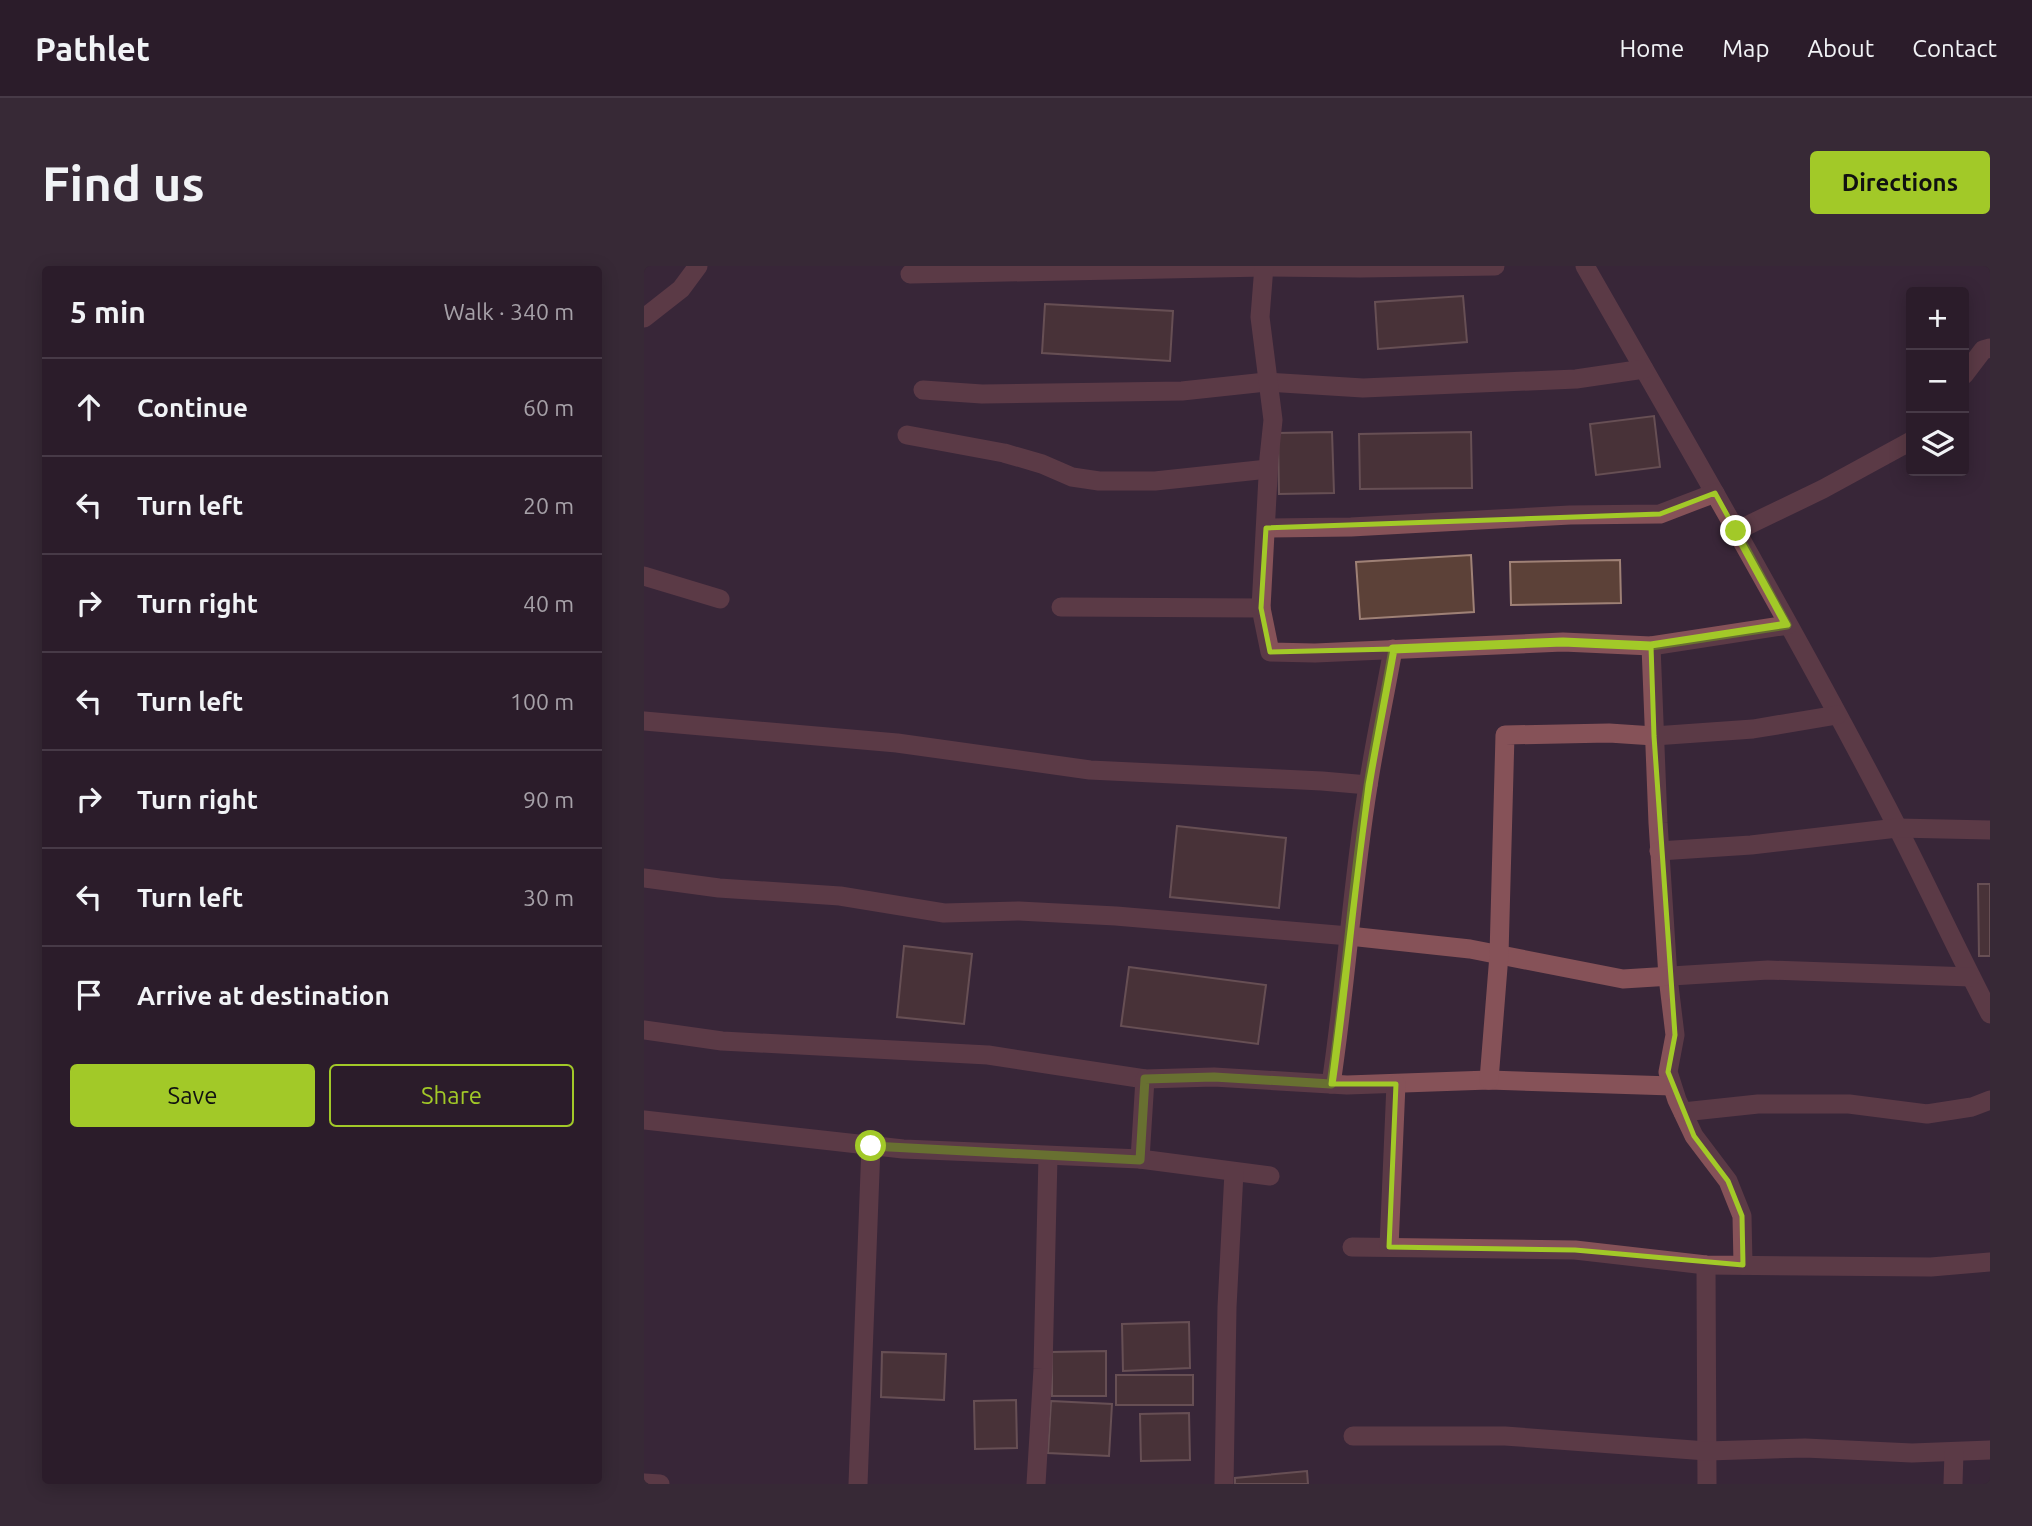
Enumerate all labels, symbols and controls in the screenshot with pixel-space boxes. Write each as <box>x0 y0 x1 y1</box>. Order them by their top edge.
text: Pathlet <box>35 30 150 67</box>
text: Home <box>1619 35 1684 62</box>
text: Map <box>1722 35 1769 62</box>
text: About <box>1807 35 1874 62</box>
text: Contact <box>1912 35 1997 62</box>
button: Directions <box>1810 151 1990 214</box>
text: Find us <box>42 155 205 210</box>
map controls <box>1906 287 1969 476</box>
button: + <box>1906 287 1969 350</box>
text: 5 min <box>70 295 146 329</box>
text: Walk · 340 m <box>443 299 574 324</box>
button: − <box>1906 350 1969 413</box>
icon: ahead <box>70 388 108 426</box>
text: Continue <box>137 393 248 422</box>
text: 60 m <box>523 395 574 420</box>
button: layers <box>1906 413 1969 476</box>
icon: left <box>70 486 108 524</box>
text: Turn left <box>137 491 243 520</box>
text: 20 m <box>523 493 574 518</box>
route end <box>1720 515 1751 546</box>
icon: right <box>70 584 108 622</box>
text: Turn right <box>137 589 258 618</box>
text: 40 m <box>523 591 574 616</box>
icon: left <box>70 682 108 720</box>
text: Turn left <box>137 687 243 716</box>
text: 100 m <box>510 689 574 714</box>
icon: right <box>70 780 108 818</box>
text: Turn right <box>137 785 258 814</box>
text: 90 m <box>523 787 574 812</box>
icon: left <box>70 878 108 916</box>
text: Turn left <box>137 883 243 912</box>
text: 30 m <box>523 885 574 910</box>
icon: arrive <box>70 976 108 1014</box>
text: Arrive at destination <box>137 981 390 1010</box>
button: Save <box>70 1064 315 1127</box>
button: Share <box>329 1064 574 1127</box>
route start <box>855 1130 886 1161</box>

